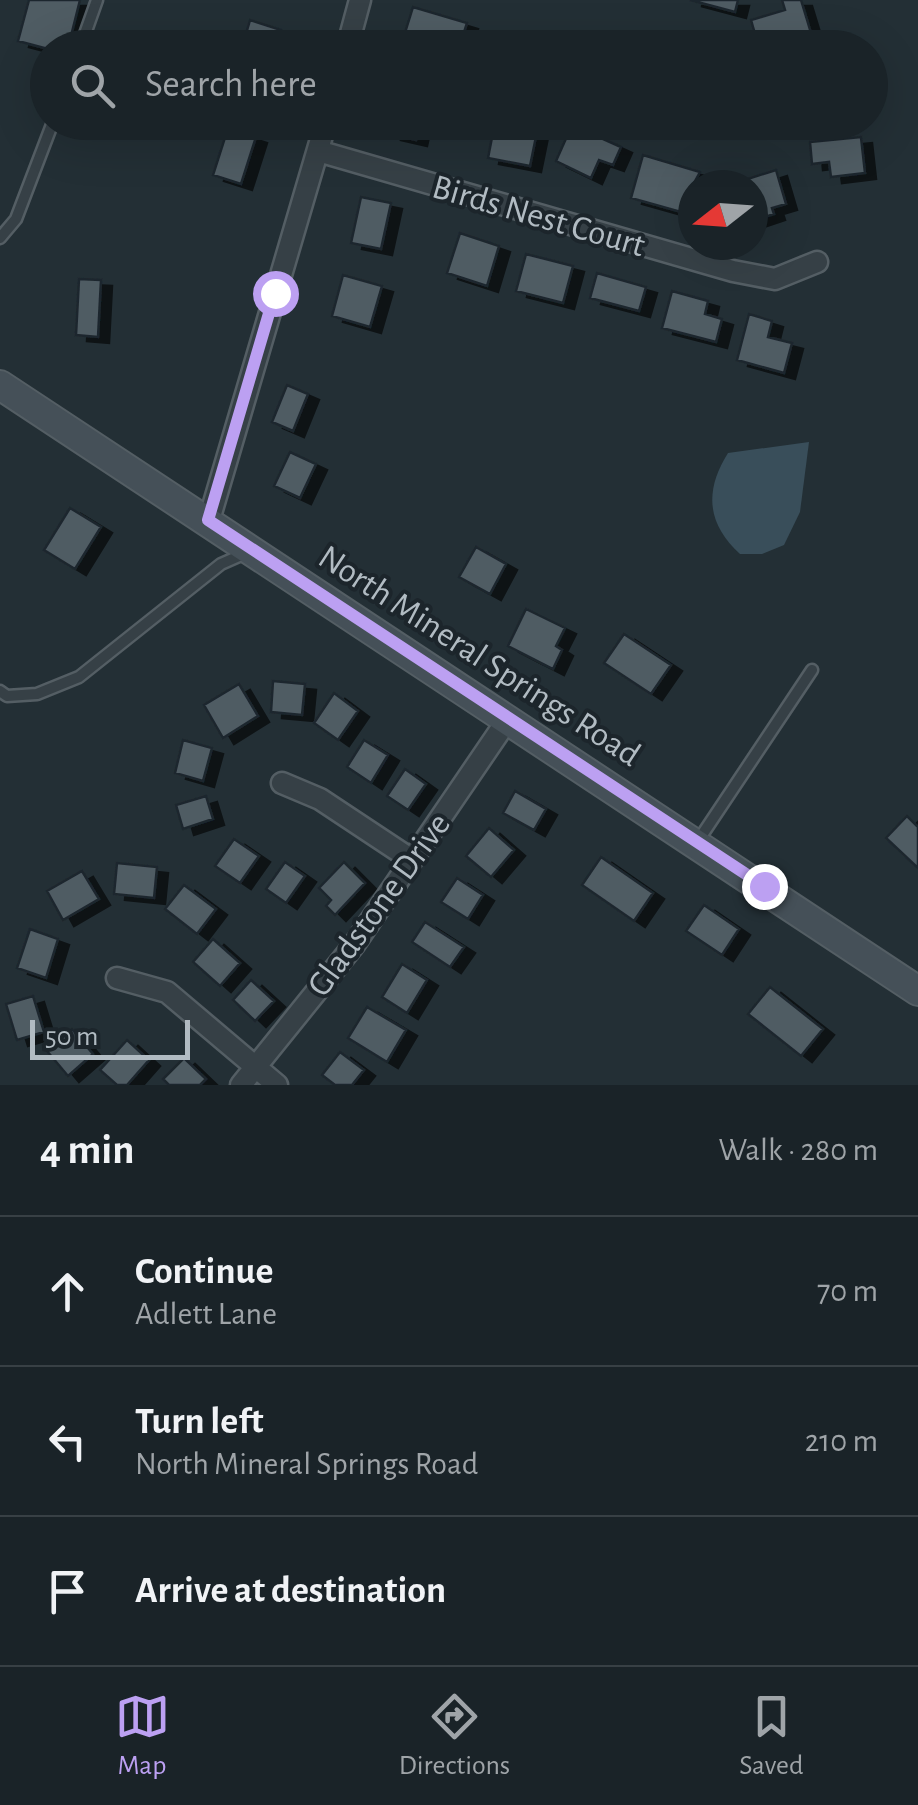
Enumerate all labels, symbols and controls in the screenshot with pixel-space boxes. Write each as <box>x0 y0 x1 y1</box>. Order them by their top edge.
search box <box>30 30 888 140</box>
icon: search <box>65 58 120 113</box>
text: Search here <box>145 66 317 104</box>
street label: Birds Nest Court <box>428 169 649 263</box>
north arrow <box>678 170 768 260</box>
route start <box>253 271 299 317</box>
street label: North Mineral Springs Road <box>312 539 646 773</box>
street label: Gladstone Drive <box>301 807 457 1003</box>
route end <box>742 864 788 910</box>
scale bar <box>30 1015 190 1060</box>
text: 50 m <box>45 1023 99 1051</box>
text: 4 min <box>40 1129 135 1171</box>
text: Walk · 280 m <box>718 1134 878 1166</box>
text: Continue <box>135 1253 273 1291</box>
icon: ahead <box>40 1264 95 1319</box>
text: 70 m <box>817 1275 878 1307</box>
text: Adlett Lane <box>135 1298 277 1330</box>
text: Turn left <box>135 1403 263 1441</box>
icon: left <box>40 1414 95 1469</box>
text: 210 m <box>805 1425 878 1457</box>
text: North Mineral Springs Road <box>135 1448 478 1480</box>
icon: arrive <box>40 1564 95 1619</box>
text: Arrive at destination <box>135 1572 446 1610</box>
tab: Map <box>115 1689 170 1783</box>
tab: Directions <box>399 1689 510 1783</box>
tab: Saved <box>739 1689 803 1783</box>

